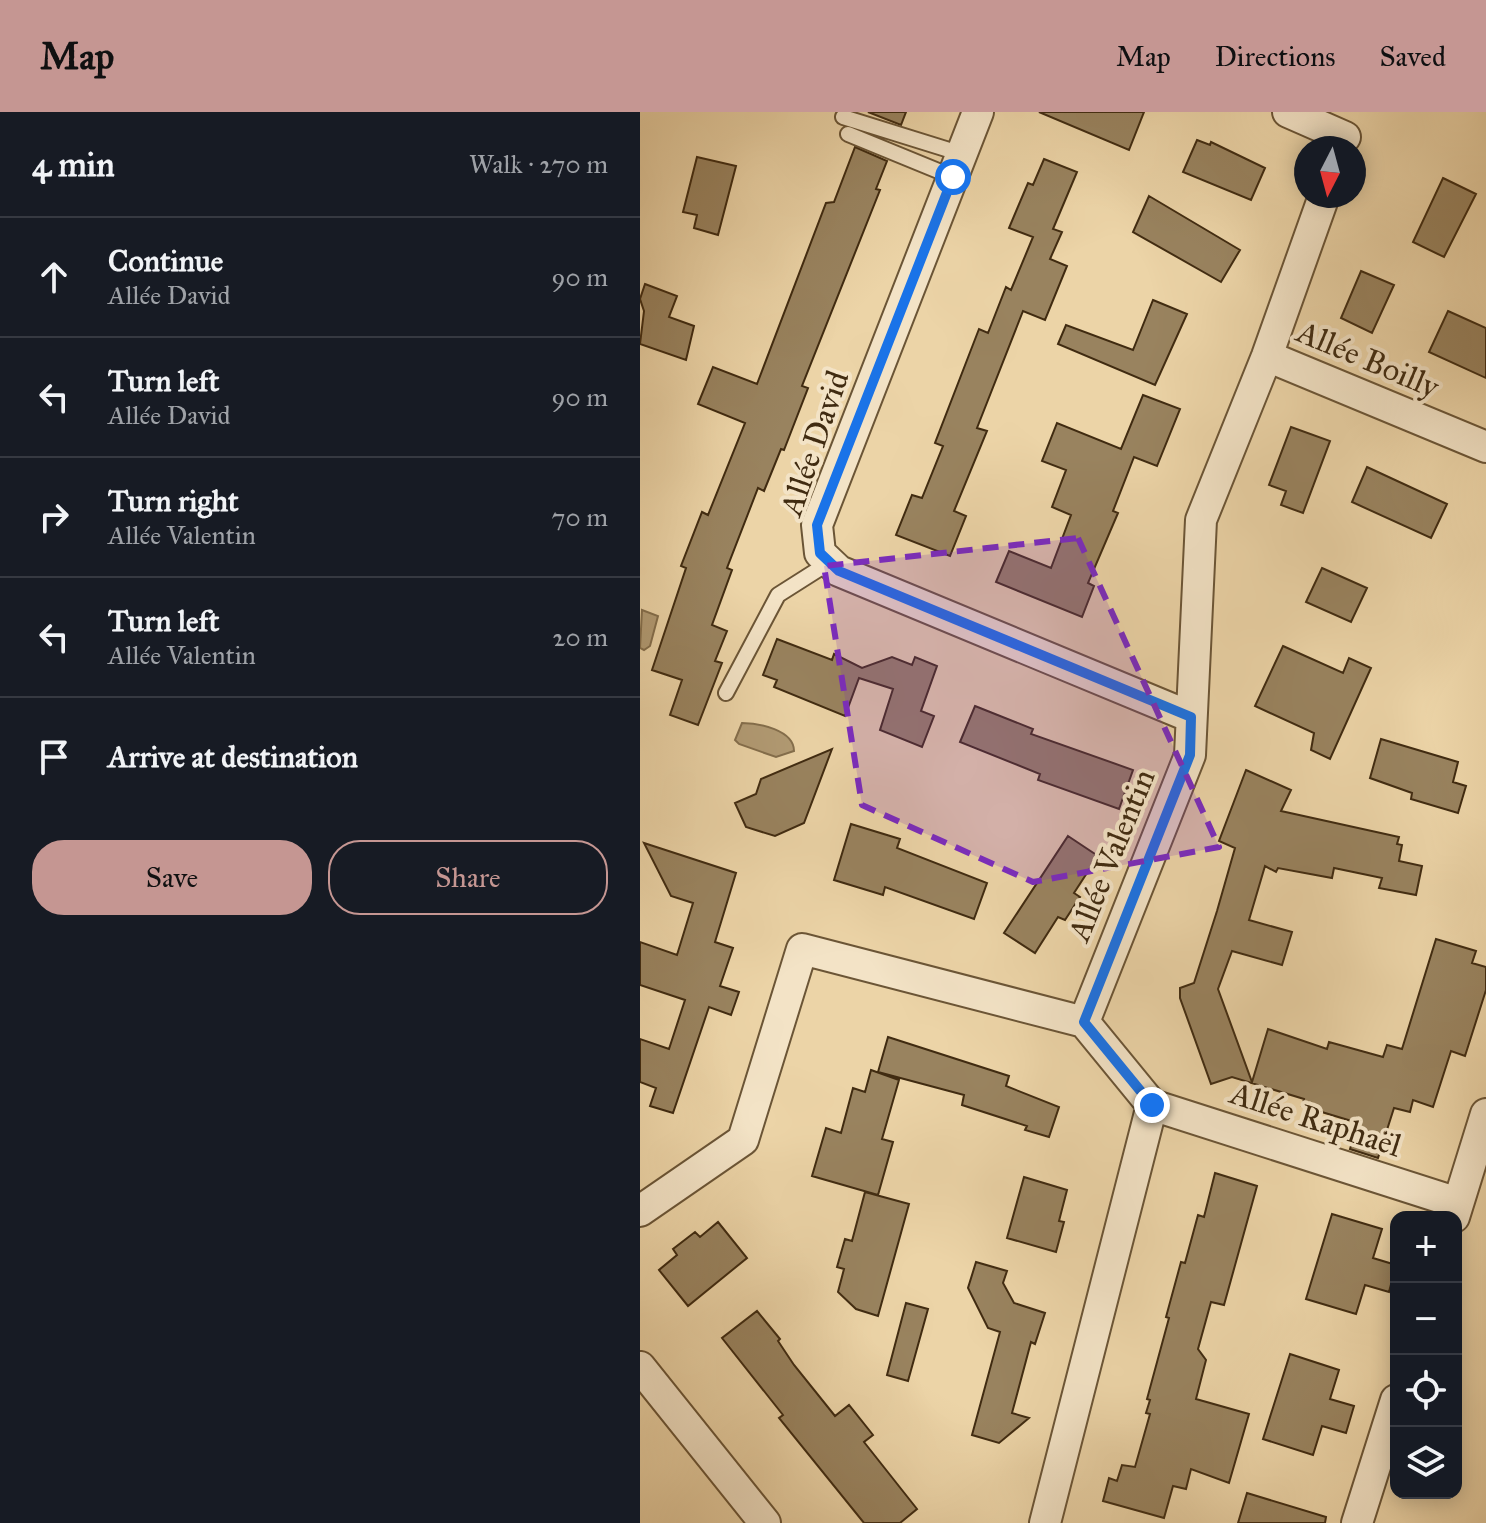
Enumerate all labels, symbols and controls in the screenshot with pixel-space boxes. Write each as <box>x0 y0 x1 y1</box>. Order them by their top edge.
text: Map <box>40 33 114 79</box>
text: Map <box>1116 39 1171 74</box>
text: Directions <box>1215 39 1336 74</box>
text: Saved <box>1380 39 1446 74</box>
north arrow <box>1294 136 1366 208</box>
text: 4 min <box>32 144 115 185</box>
text: Walk · 270 m <box>469 148 608 180</box>
route start <box>935 159 971 195</box>
text: Continue <box>108 243 223 279</box>
icon: ahead <box>32 255 76 299</box>
text: 90 m <box>551 261 608 293</box>
text: Allée David <box>108 279 231 311</box>
street label: Allée Boilly <box>1289 311 1446 407</box>
text: Turn left <box>108 363 219 399</box>
street label: Allée David <box>771 365 857 523</box>
icon: left <box>32 375 76 419</box>
text: 90 m <box>551 381 608 413</box>
text: Allée David <box>108 399 231 431</box>
text: Turn right <box>108 483 239 519</box>
icon: right <box>32 495 76 539</box>
text: 70 m <box>552 501 608 533</box>
text: Allée Valentin <box>108 519 256 551</box>
text: Turn left <box>108 603 219 639</box>
icon: left <box>32 615 76 659</box>
text: 20 m <box>553 621 608 653</box>
text: Allée Valentin <box>108 639 256 671</box>
icon: arrive <box>32 735 76 779</box>
text: Arrive at destination <box>108 739 358 775</box>
street label: Allée Valentin <box>1059 763 1164 949</box>
button: Save <box>32 840 312 915</box>
button: Share <box>328 840 608 915</box>
street label: Allée Raphaël <box>1224 1073 1407 1166</box>
route end <box>1134 1087 1170 1123</box>
map controls <box>1390 1211 1462 1499</box>
button: + <box>1390 1211 1462 1283</box>
button: − <box>1390 1283 1462 1355</box>
button: locate <box>1390 1355 1462 1427</box>
button: layers <box>1390 1427 1462 1499</box>

